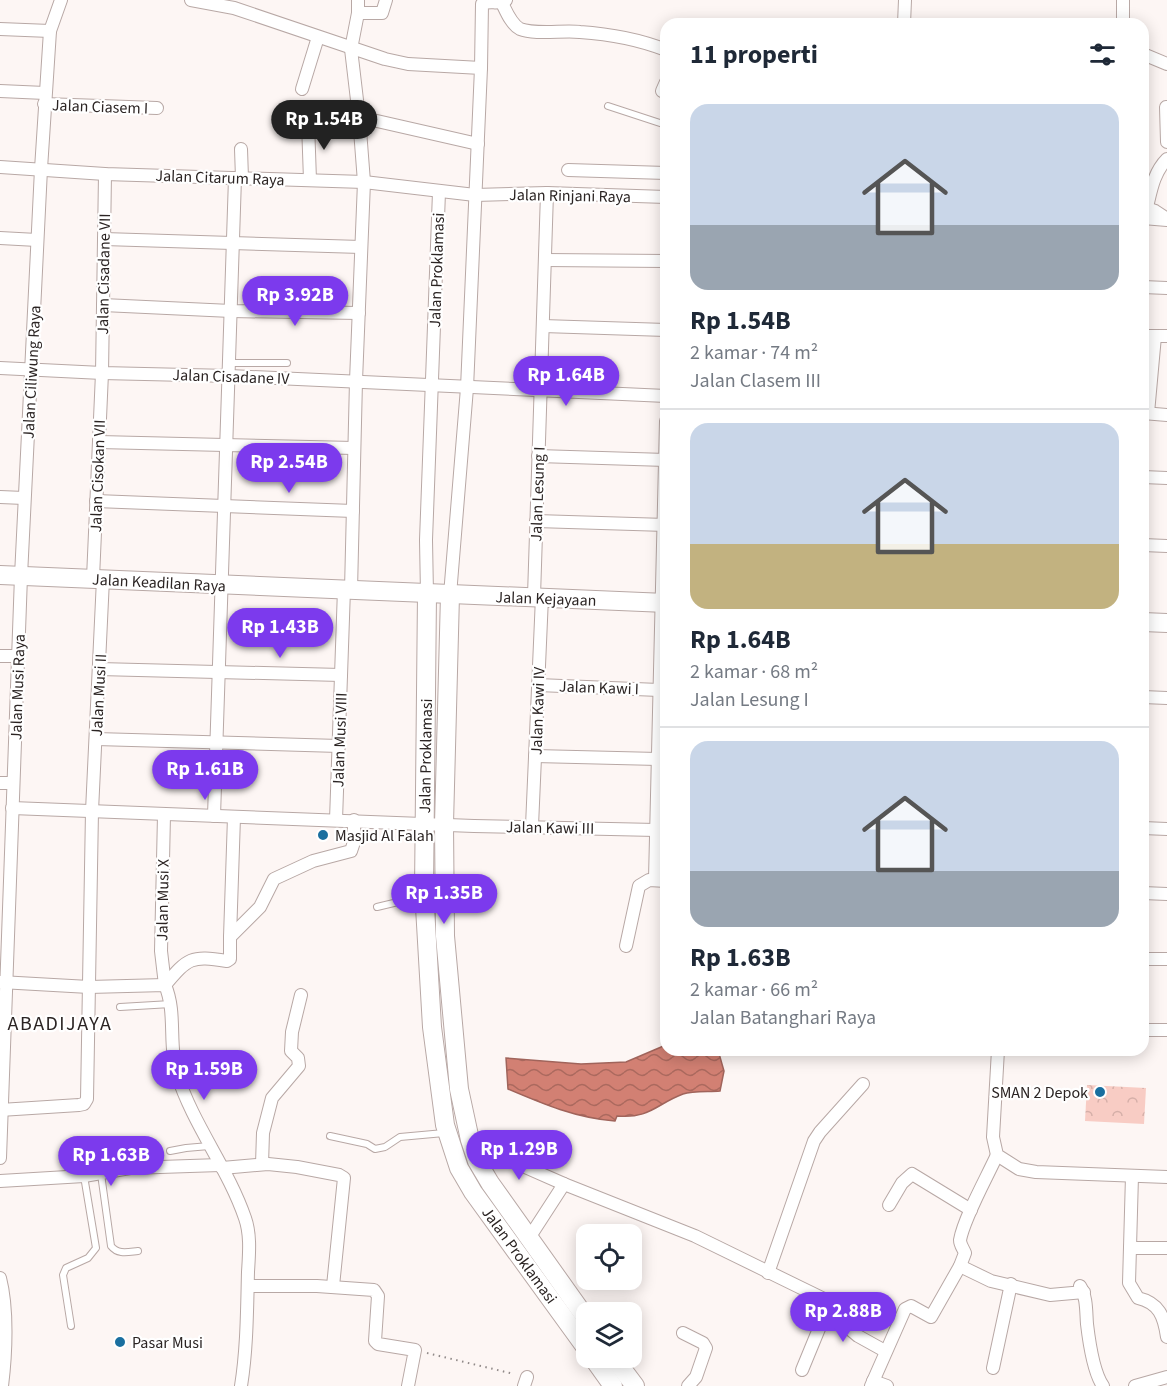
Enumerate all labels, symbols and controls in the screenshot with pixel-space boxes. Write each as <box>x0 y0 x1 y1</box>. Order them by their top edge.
text: 11 properti <box>690 36 818 73</box>
icon: filters <box>1086 38 1119 71</box>
street label: Jalan Ciasem I <box>51 94 148 120</box>
pin: Rp 1.54B <box>262 100 386 151</box>
text: Rp 1.54B <box>285 105 363 133</box>
icon: home <box>851 143 959 251</box>
street label: Jalan Citarum Raya <box>155 165 285 191</box>
street label: Jalan Rinjani Raya <box>509 184 631 208</box>
street label: Jalan Proklamasi <box>424 212 450 328</box>
street label: Jalan Cisadane VII <box>92 213 116 335</box>
pin: Rp 3.92B <box>233 276 357 327</box>
text: Rp 3.92B <box>256 281 334 309</box>
text: Rp 1.54B <box>690 302 791 339</box>
street label: Jalan Ciliwung Raya <box>18 305 46 439</box>
text: 2 kamar · 74 m² <box>690 339 818 367</box>
pin: Rp 1.64B <box>504 356 628 407</box>
text: Rp 1.64B <box>527 361 605 389</box>
street label: Jalan Cisadane IV <box>172 364 291 390</box>
text: Jalan Clasem III <box>690 367 821 395</box>
street label: Jalan Cisokan VII <box>85 419 111 533</box>
pin: Rp 2.54B <box>227 443 351 494</box>
street label: Jalan Lesung I <box>525 446 551 542</box>
text: Rp 2.54B <box>250 448 328 476</box>
icon: home <box>851 462 959 570</box>
street label: Jalan Keadilan Raya <box>91 569 226 597</box>
street label: Jalan Kejayaan <box>495 586 597 612</box>
pin: Rp 1.43B <box>218 608 342 659</box>
text: Rp 1.43B <box>241 613 319 641</box>
text: Rp 1.64B <box>690 621 791 658</box>
street label: Jalan Musi Raya <box>5 634 31 741</box>
street label: Jalan Musi II <box>86 653 112 737</box>
text: 2 kamar · 68 m² <box>690 658 818 686</box>
street label: Jalan Kawi IV <box>525 666 551 756</box>
street label: Jalan Kawi I <box>559 676 639 700</box>
text: Jalan Lesung I <box>690 686 809 714</box>
street label: Jalan Musi VIII <box>327 692 353 788</box>
street label: Jalan Proklamasi <box>414 698 438 814</box>
pin: Rp 1.61B <box>143 750 267 801</box>
text: Rp 1.61B <box>166 755 244 783</box>
icon: home <box>851 780 959 888</box>
street label: Jalan Kawi III <box>506 816 594 840</box>
place label: Masjid Al Falah <box>335 825 434 847</box>
marker: Masjid Al Falah <box>316 828 330 842</box>
street label: Jalan Musi X <box>151 859 175 941</box>
pin: Rp 1.35B <box>382 874 506 925</box>
text: Rp 1.35B <box>405 879 483 907</box>
text: Rp 1.63B <box>690 939 791 976</box>
text: 2 kamar · 66 m² <box>690 976 818 1004</box>
text: Jalan Batanghari Raya <box>690 1004 876 1032</box>
district label: ABADIJAYA <box>8 1010 112 1038</box>
pin: Rp 1.59B <box>142 1050 266 1101</box>
text: Rp 1.59B <box>165 1055 243 1083</box>
place label: SMAN 2 Depok <box>991 1082 1088 1104</box>
marker: SMAN 2 Depok <box>1093 1085 1107 1099</box>
pin: Rp 1.29B <box>457 1130 581 1181</box>
text: Rp 1.29B <box>480 1135 558 1163</box>
pin: Rp 1.63B <box>49 1136 173 1187</box>
text: Rp 1.63B <box>72 1141 150 1169</box>
street label: Jalan Proklamasi <box>476 1203 562 1309</box>
map controls <box>576 1224 642 1368</box>
button: locate <box>576 1224 642 1290</box>
pin: Rp 2.88B <box>781 1292 905 1343</box>
text: Rp 2.88B <box>804 1297 882 1325</box>
button: layers <box>576 1302 642 1368</box>
place label: Pasar Musi <box>132 1332 203 1354</box>
marker: Pasar Musi <box>113 1335 127 1349</box>

